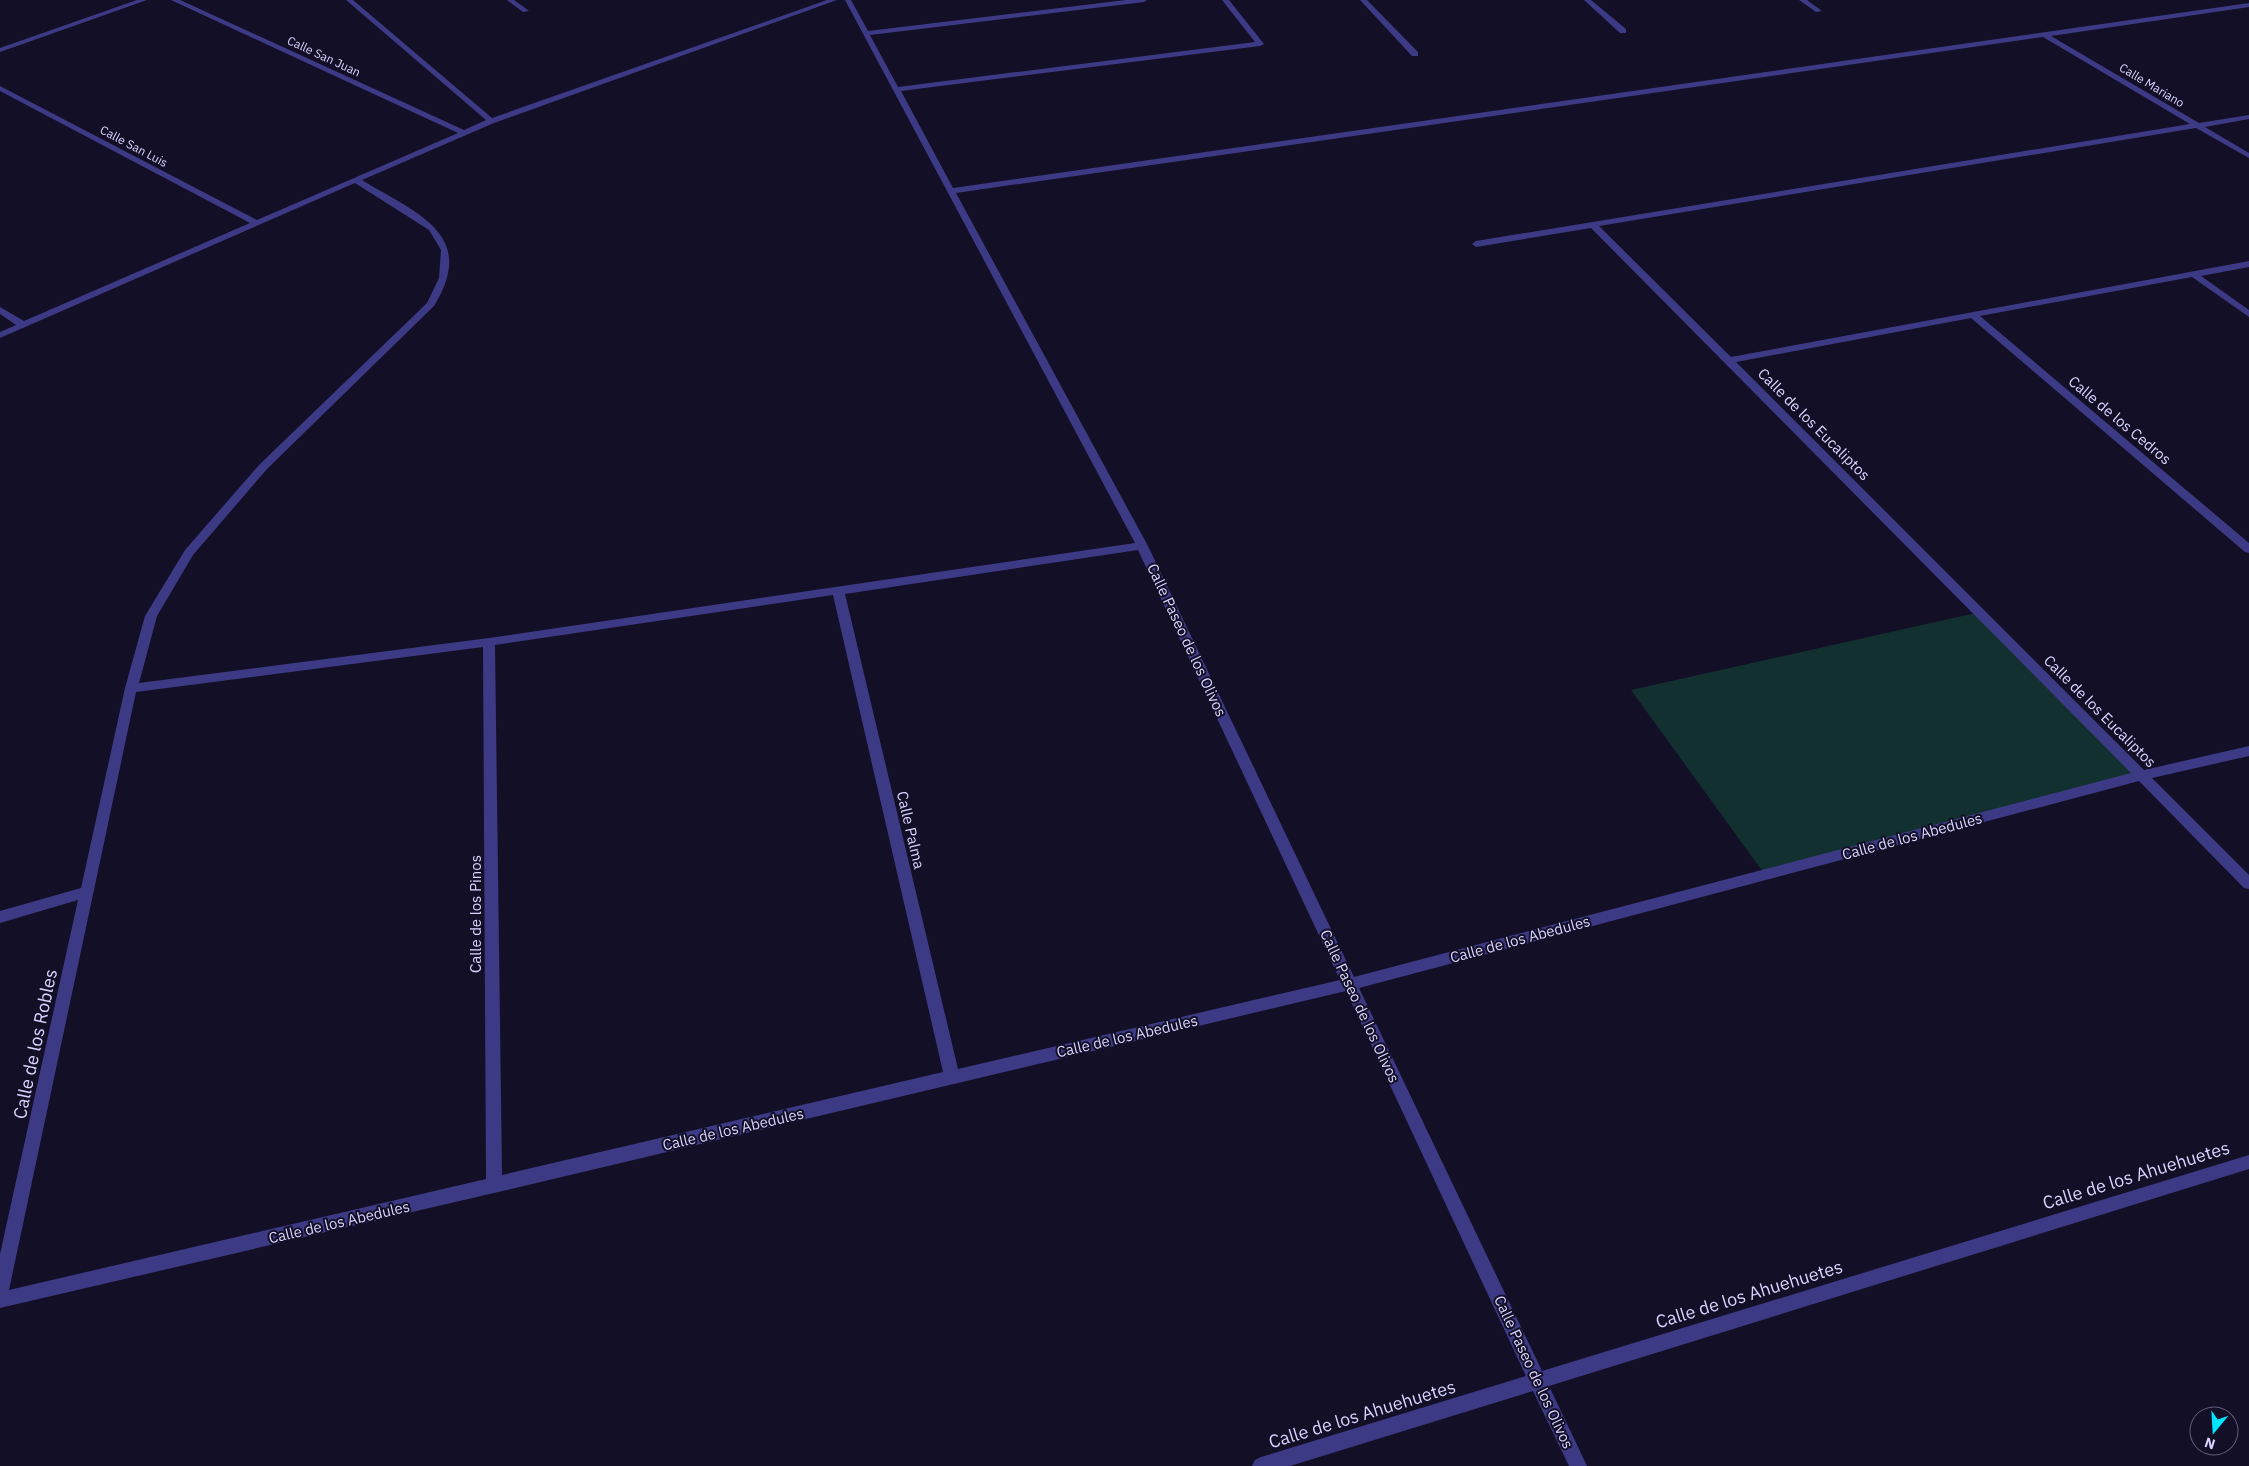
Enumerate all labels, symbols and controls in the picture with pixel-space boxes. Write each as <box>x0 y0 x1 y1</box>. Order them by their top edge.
street label: Calle San Juan <box>285 33 363 79</box>
street label: Calle Mariano <box>2117 60 2187 110</box>
street label: Calle San Luis <box>98 122 170 170</box>
street label: Calle de los Eucaliptos <box>1754 364 1874 484</box>
street label: Calle de los Cedros <box>2065 371 2175 469</box>
street label: Calle Paseo de los Olivos <box>1143 560 1231 720</box>
street label: Calle de los Eucaliptos <box>2040 651 2160 771</box>
street label: Calle Palma <box>893 789 929 871</box>
street label: Calle de los Abedules <box>1840 808 1984 864</box>
street label: Calle de los Pinos <box>466 855 485 973</box>
street label: Calle de los Abedules <box>1448 911 1592 967</box>
street label: Calle Paseo de los Olivos <box>1316 926 1404 1086</box>
street label: Calle de los Robles <box>8 967 62 1121</box>
street label: Calle de los Abedules <box>1055 1011 1199 1061</box>
street label: Calle de los Abedules <box>661 1104 805 1154</box>
street label: Calle de los Ahuehuetes <box>2040 1136 2232 1214</box>
street label: Calle de los Abedules <box>267 1197 411 1247</box>
street label: Calle de los Ahuehuetes <box>1653 1255 1845 1333</box>
street label: Calle Paseo de los Olivos <box>1490 1292 1578 1452</box>
street label: Calle de los Ahuehuetes <box>1266 1375 1458 1453</box>
north arrow <box>2189 1406 2239 1456</box>
text: N <box>2202 1433 2218 1453</box>

